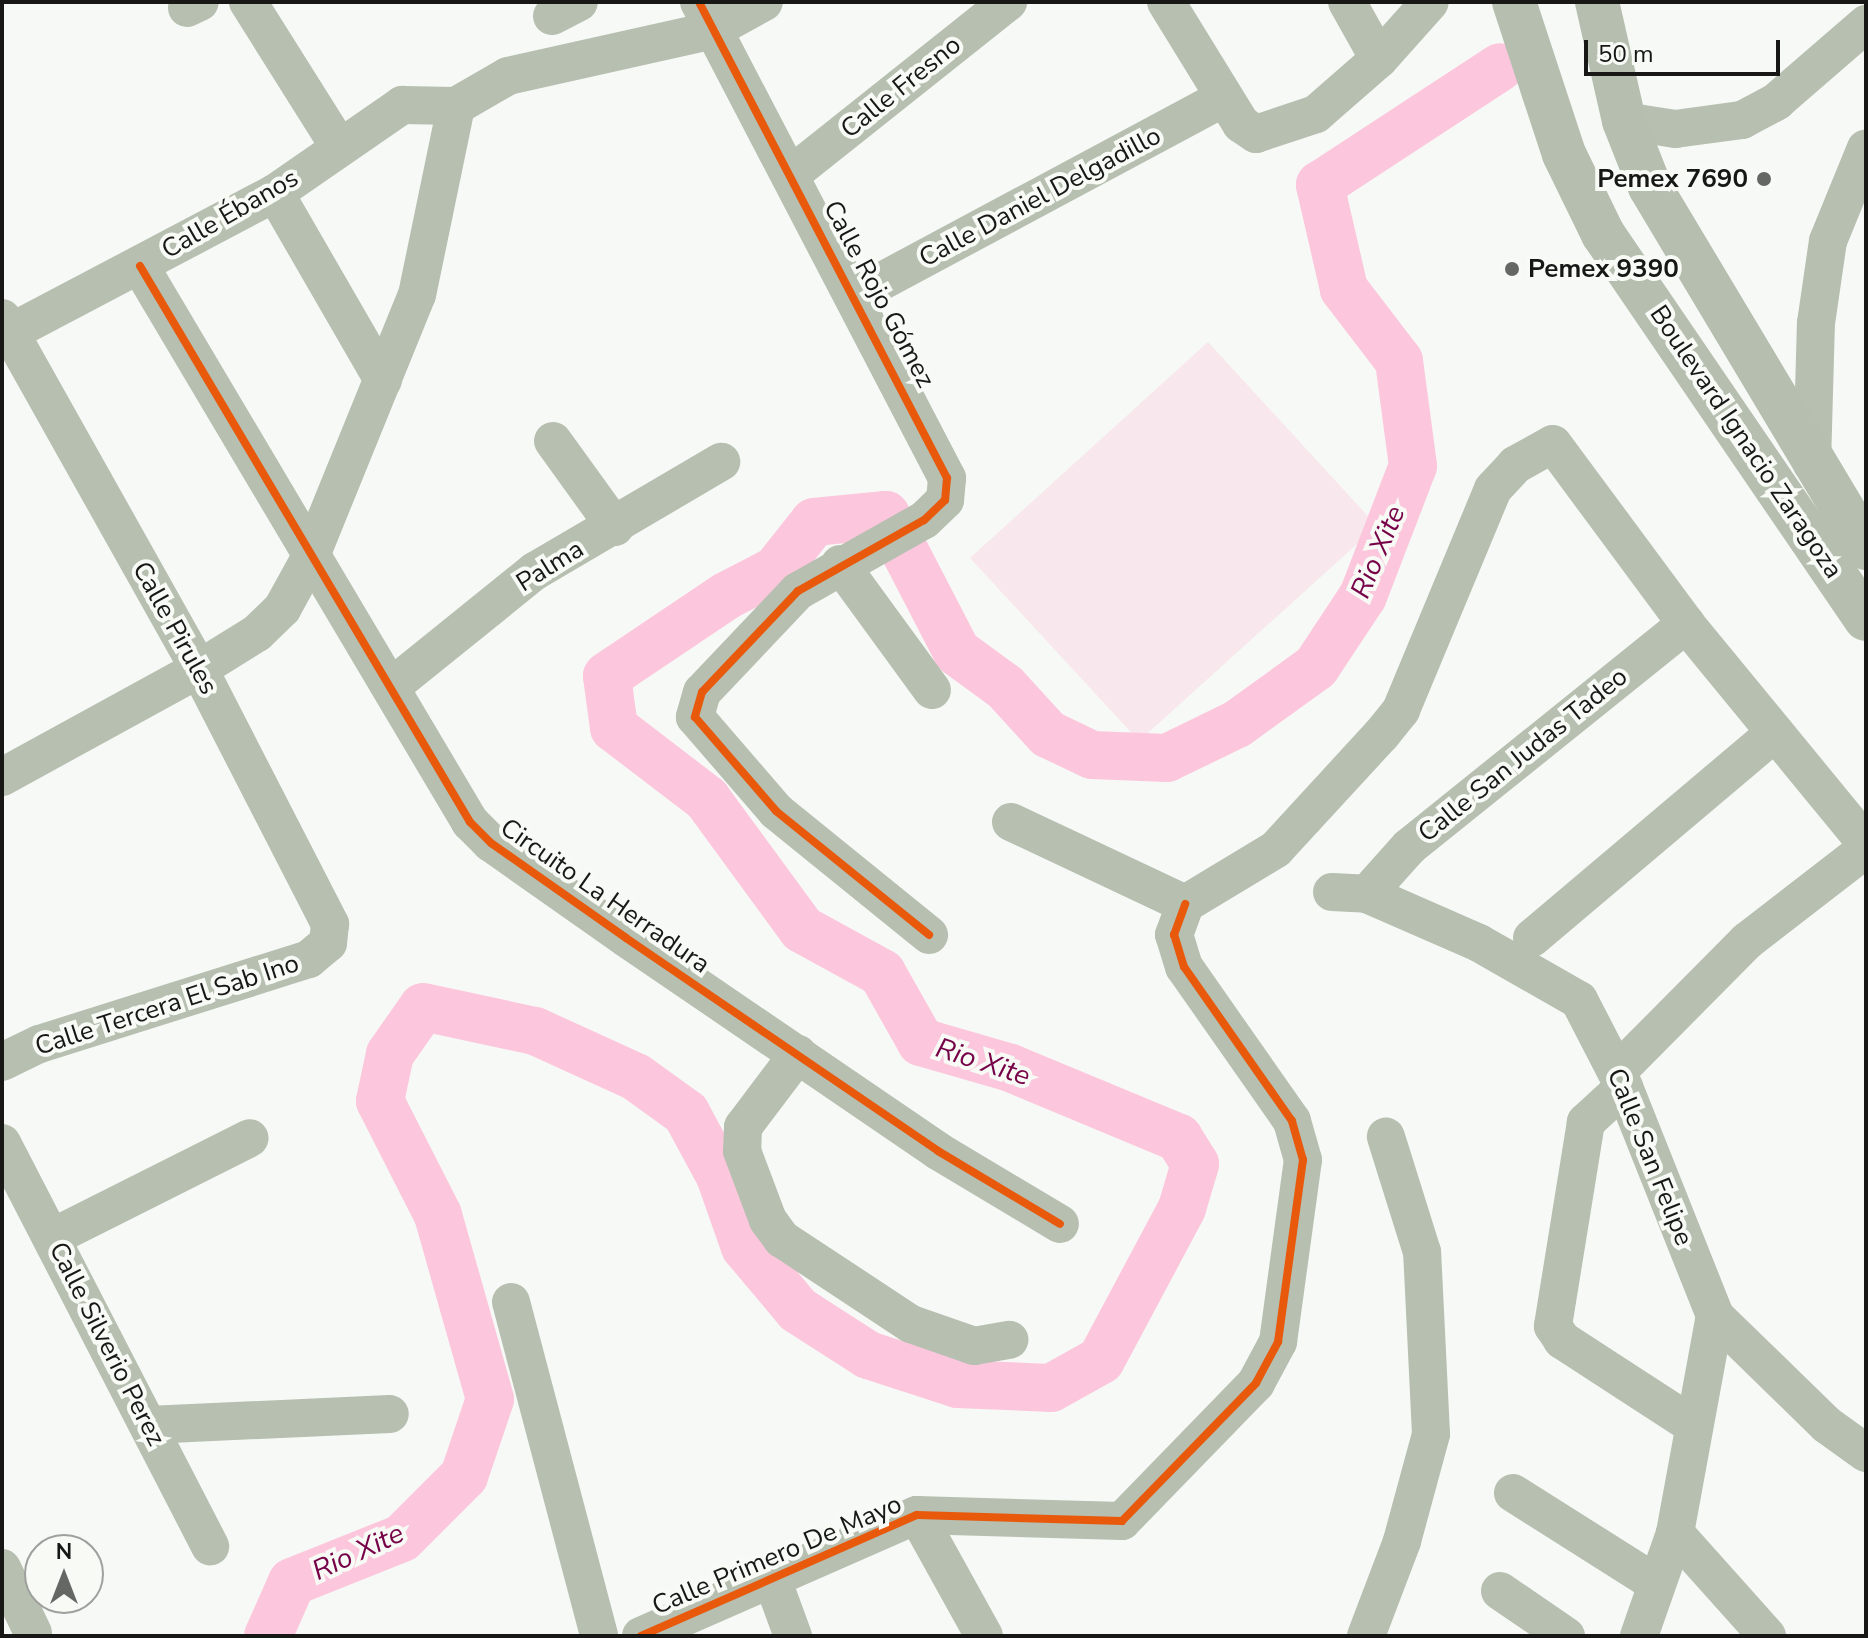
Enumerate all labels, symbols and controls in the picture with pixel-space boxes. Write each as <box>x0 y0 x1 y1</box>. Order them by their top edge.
scale bar <box>1588 24 1784 74</box>
street label: Calle Fresno <box>835 29 967 145</box>
text: 50 m <box>1598 38 1654 70</box>
street label: Calle Daniel Delgadillo <box>914 120 1166 274</box>
street label: Calle Ébanos <box>156 162 304 266</box>
place label: Pemex 7690 <box>1597 163 1748 195</box>
marker: Pemex 7690 <box>1755 170 1773 188</box>
street label: Calle Rojo Gómez <box>817 195 941 393</box>
place label: Pemex 9390 <box>1528 253 1679 285</box>
marker: Pemex 9390 <box>1503 260 1521 278</box>
street label: Boulevard Ignacio Zaragoza <box>1643 300 1849 584</box>
water label: Rio Xite <box>1344 501 1412 603</box>
street label: Palma <box>511 533 589 599</box>
street label: Calle Pirules <box>126 556 224 700</box>
street label: Calle San Judas Tadeo <box>1412 661 1634 849</box>
street label: Circuito La Herradura <box>494 812 716 980</box>
street label: Calle Tercera El Sab Ino <box>31 948 303 1062</box>
water label: Rio Xite <box>932 1031 1034 1093</box>
street label: Calle San Felipe <box>1600 1064 1700 1250</box>
street label: Calle Silverio Perez <box>42 1237 172 1451</box>
street label: Calle Primero De Mayo <box>648 1488 906 1622</box>
water label: Rio Xite <box>307 1516 409 1588</box>
north arrow <box>24 1534 104 1614</box>
text: N <box>56 1537 72 1567</box>

